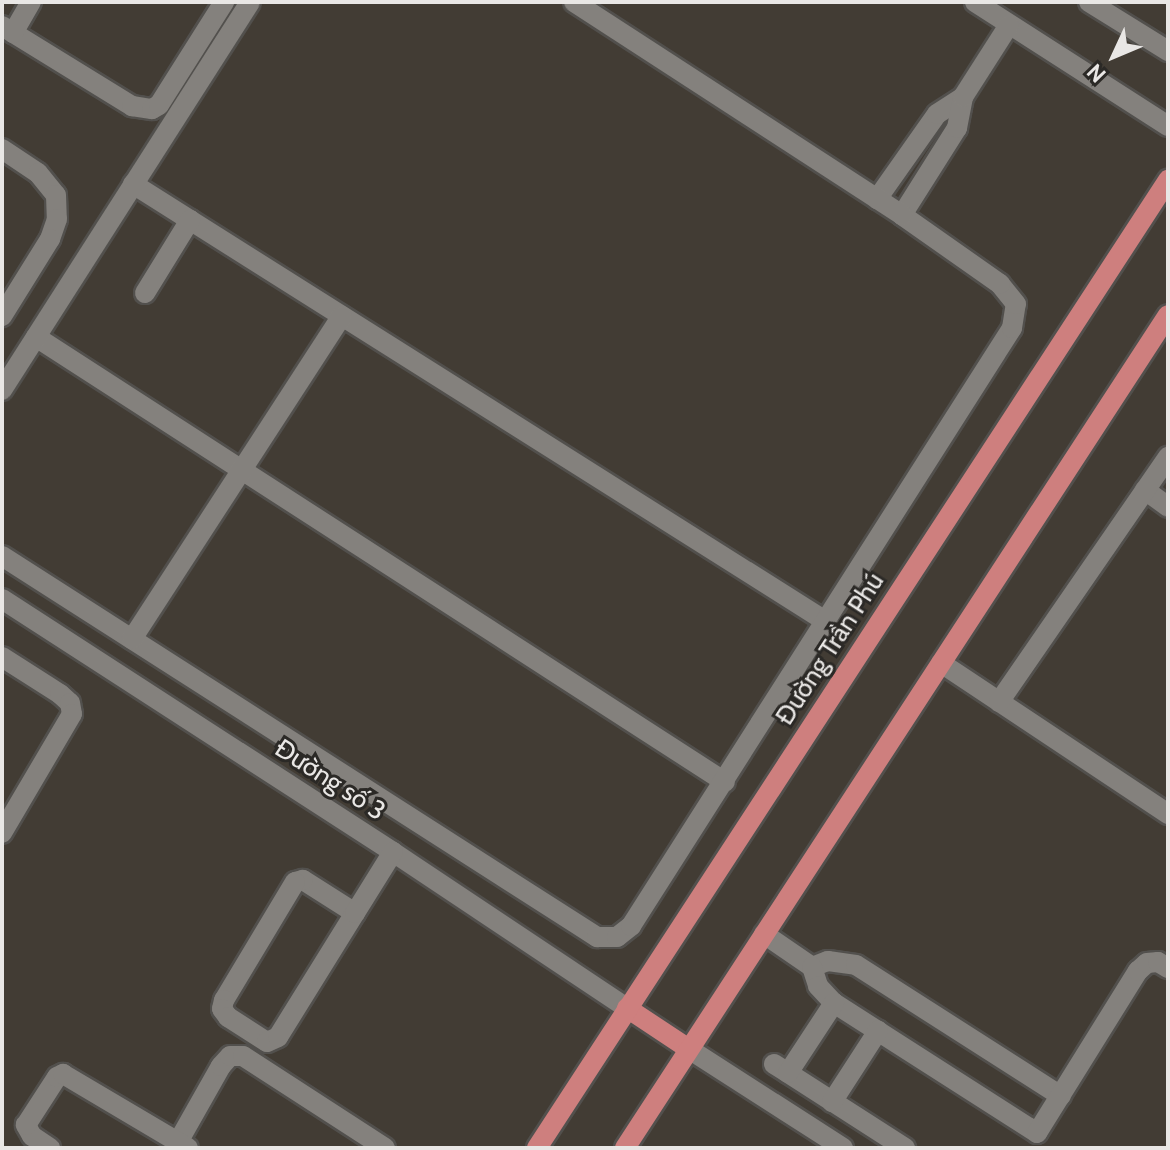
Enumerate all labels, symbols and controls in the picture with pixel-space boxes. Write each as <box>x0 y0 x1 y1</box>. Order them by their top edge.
north arrow <box>1074 16 1154 96</box>
text: N <box>1081 58 1111 88</box>
street label: Đường Trần Phú <box>769 567 891 731</box>
street label: Đường số 3 <box>269 733 391 827</box>

